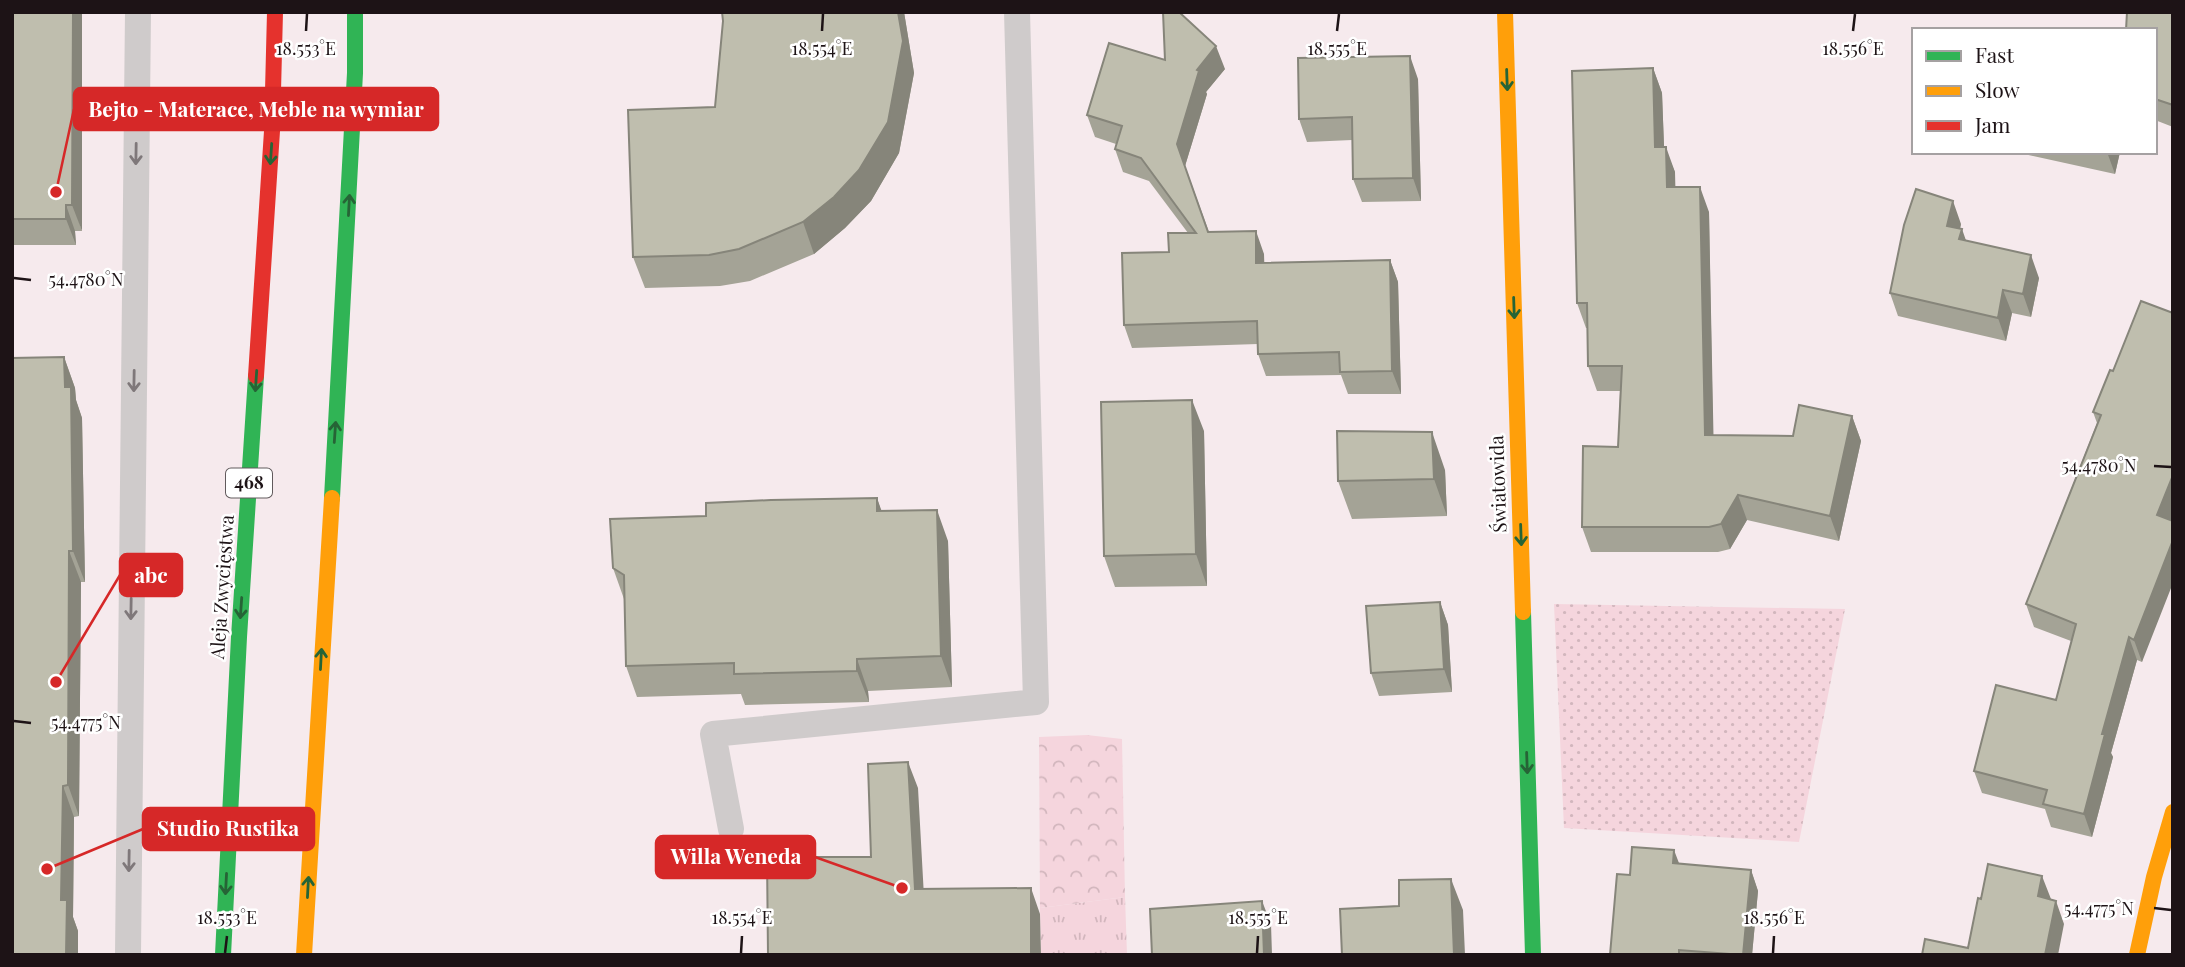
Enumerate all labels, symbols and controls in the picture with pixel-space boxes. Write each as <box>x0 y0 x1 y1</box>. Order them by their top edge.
legend <box>1912 28 2157 154</box>
text: 18.553°E <box>276 36 336 60</box>
text: 18.554°E <box>792 36 852 60</box>
text: 18.555°E <box>1307 36 1367 60</box>
text: 18.556°E <box>1822 36 1884 60</box>
text: Fast <box>1975 40 2014 68</box>
one-way arrow <box>1500 69 1514 92</box>
text: Slow <box>1975 75 2020 103</box>
callout: Bejto - Materace, Meble na wymiar <box>74 88 438 130</box>
text: Bejto - Materace, Meble na wymiar <box>88 94 424 122</box>
text: Jam <box>1974 110 2011 138</box>
one-way arrow <box>129 142 143 165</box>
one-way arrow <box>264 142 277 165</box>
one-way arrow <box>342 194 355 217</box>
text: 54.4780°N <box>48 267 124 291</box>
one-way arrow <box>1507 296 1520 319</box>
one-way arrow <box>249 369 262 392</box>
one-way arrow <box>127 370 141 393</box>
one-way arrow <box>329 422 342 444</box>
street label: Światowida <box>1482 434 1512 533</box>
text: 54.4780°N <box>2061 453 2137 477</box>
road number: 468 <box>226 468 272 498</box>
street label: Aleja Zwycięstwa <box>203 513 239 661</box>
one-way arrow <box>1514 524 1527 547</box>
callout: abc <box>120 554 182 596</box>
text: abc <box>134 560 168 588</box>
one-way arrow <box>234 596 247 619</box>
one-way arrow <box>125 597 138 620</box>
one-way arrow <box>314 648 327 671</box>
text: 54.4775°N <box>51 710 121 734</box>
one-way arrow <box>1521 751 1534 774</box>
callout: Studio Rustika <box>143 808 314 850</box>
text: Studio Rustika <box>157 813 299 841</box>
callout: Willa Weneda <box>656 836 815 878</box>
text: Willa Weneda <box>670 841 801 869</box>
one-way arrow <box>122 849 136 872</box>
one-way arrow <box>220 872 233 895</box>
one-way arrow <box>302 876 315 898</box>
text: 54.4775°N <box>2064 896 2134 920</box>
text: 18.553°E <box>197 905 257 929</box>
text: 18.554°E <box>712 905 772 929</box>
text: 18.555°E <box>1228 905 1288 929</box>
text: 18.556°E <box>1743 905 1805 929</box>

